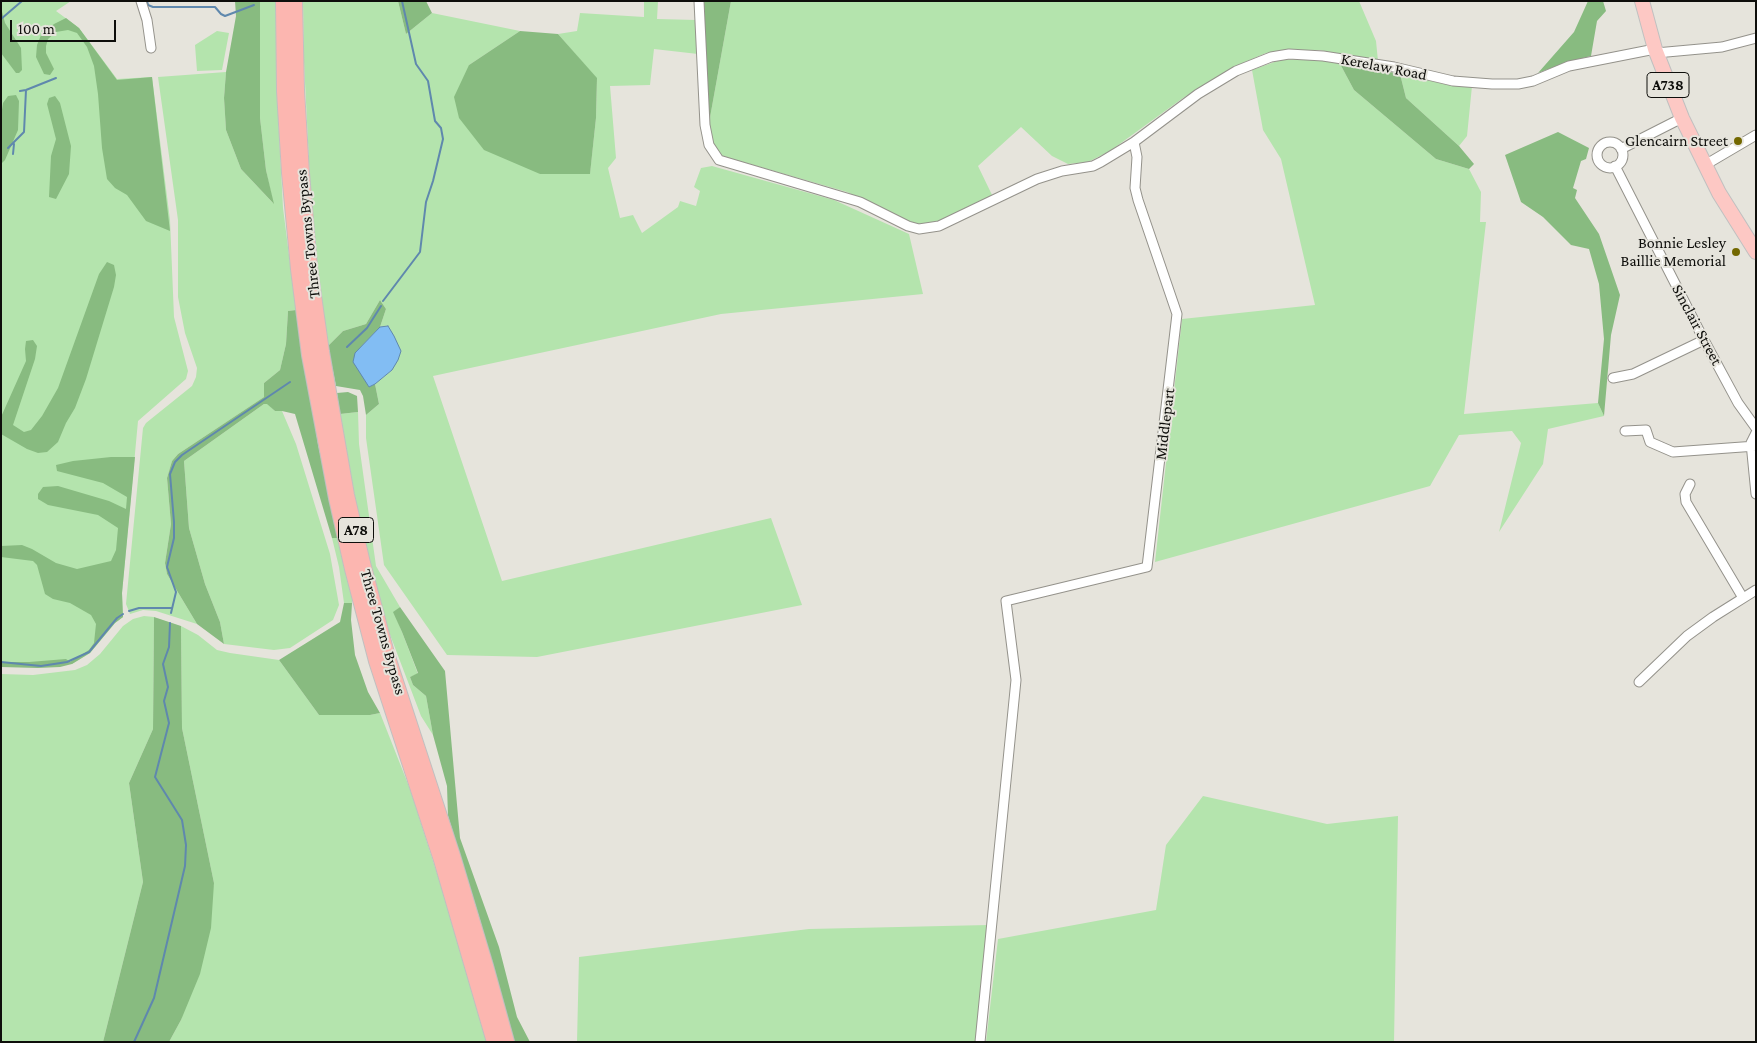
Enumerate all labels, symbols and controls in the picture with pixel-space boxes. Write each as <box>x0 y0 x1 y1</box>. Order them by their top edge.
scale bar <box>12 10 119 42</box>
text: 100 m <box>18 21 55 37</box>
street label: Kerelaw Road <box>1339 49 1429 85</box>
road number: A738 <box>1647 72 1689 98</box>
place label: Glencairn Street <box>1625 131 1728 151</box>
marker: Glencairn Street <box>1732 135 1744 147</box>
street label: Three Towns Bypass <box>292 168 324 300</box>
place label: Bonnie Lesley Baillie Memorial <box>1620 233 1726 271</box>
marker: Bonnie Lesley Baillie Memorial <box>1730 246 1742 258</box>
street label: Sinclair Street <box>1668 281 1726 369</box>
street label: Middlepart <box>1151 387 1179 461</box>
road number: A78 <box>338 518 374 542</box>
street label: Three Towns Bypass <box>356 567 410 697</box>

